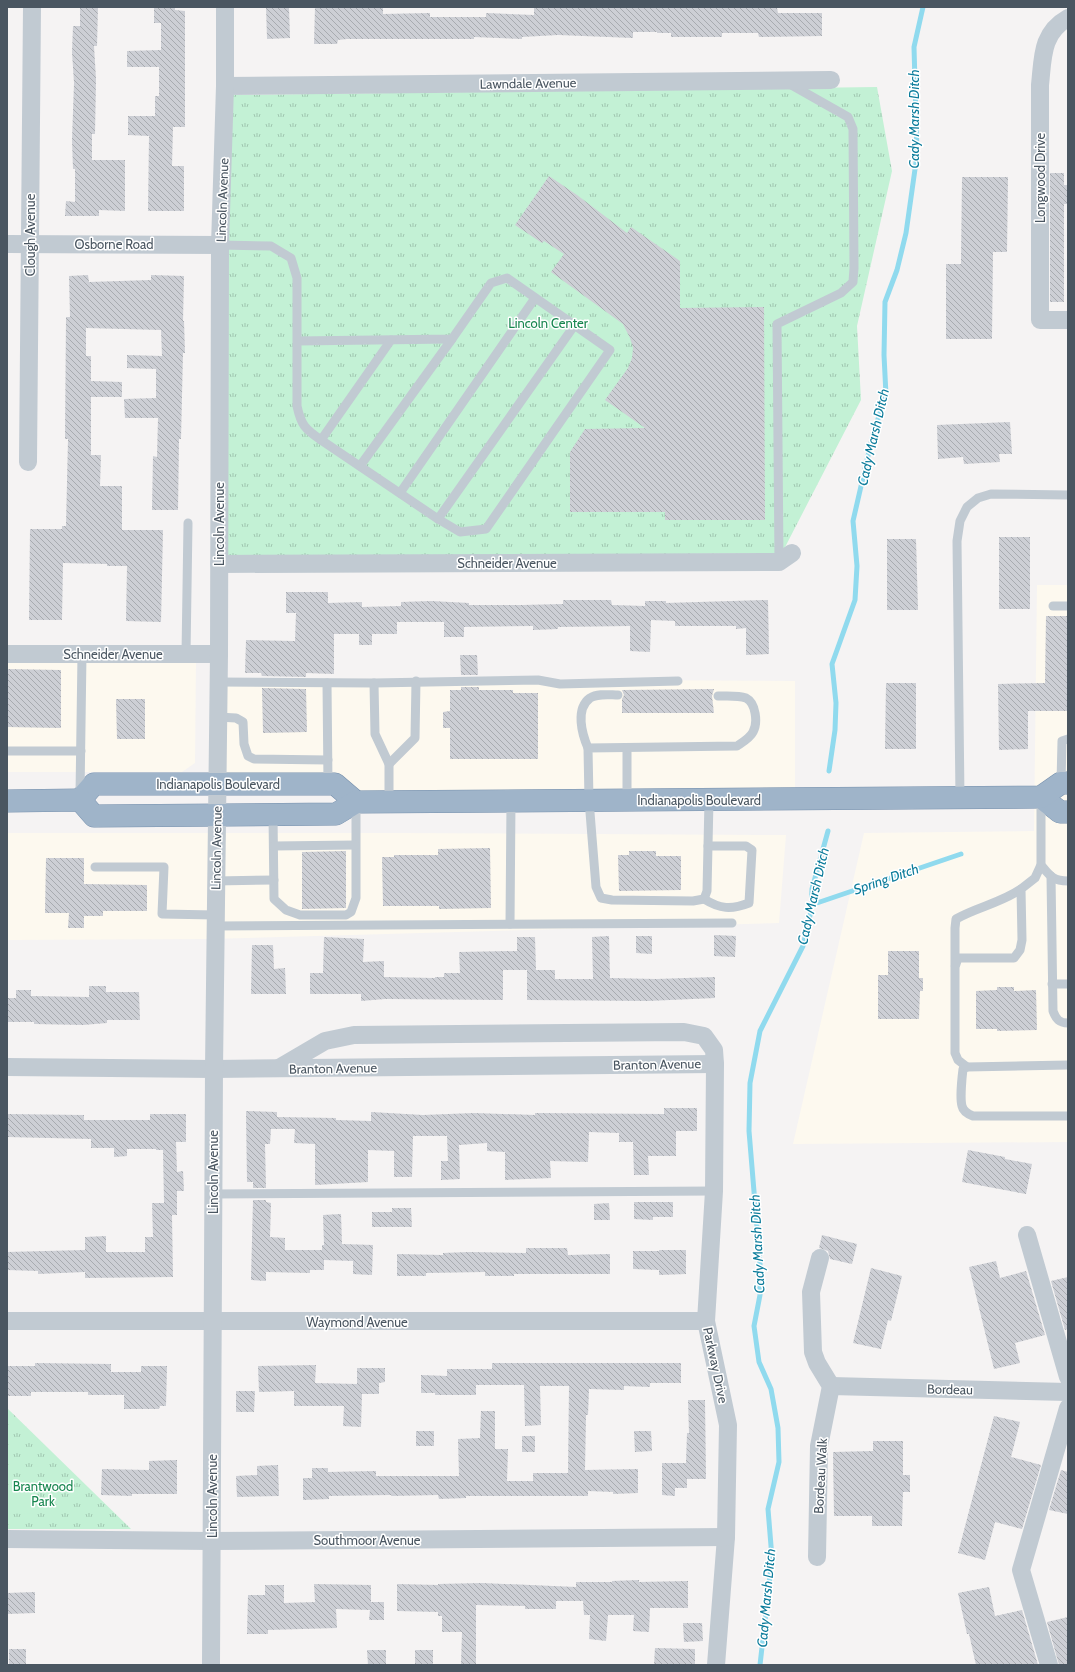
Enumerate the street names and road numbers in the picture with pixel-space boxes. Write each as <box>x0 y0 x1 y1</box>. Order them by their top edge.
street label: Lawndale Avenue <box>480 74 577 92</box>
street label: Longwood Drive <box>1032 133 1048 223</box>
street label: Lincoln Avenue <box>213 157 231 242</box>
street label: Clough Avenue <box>22 193 38 276</box>
street label: Osborne Road <box>75 236 153 252</box>
street label: Lincoln Avenue <box>211 482 227 566</box>
street label: Schneider Avenue <box>457 555 557 571</box>
street label: Schneider Avenue <box>63 646 163 662</box>
street label: Indianapolis Boulevard <box>156 776 280 792</box>
street label: Indianapolis Boulevard <box>637 792 761 808</box>
street label: Lincoln Avenue <box>207 806 225 890</box>
street label: Branton Avenue <box>613 1055 701 1073</box>
street label: Branton Avenue <box>289 1059 377 1077</box>
street label: Lincoln Avenue <box>205 1130 221 1214</box>
street label: Waymond Avenue <box>306 1314 408 1330</box>
street label: Parkway Drive <box>700 1325 732 1405</box>
street label: Bordeau <box>927 1381 973 1397</box>
street label: Bordeau Walk <box>810 1438 830 1514</box>
street label: Lincoln Avenue <box>204 1454 220 1538</box>
street label: Southmoor Avenue <box>314 1532 421 1548</box>

